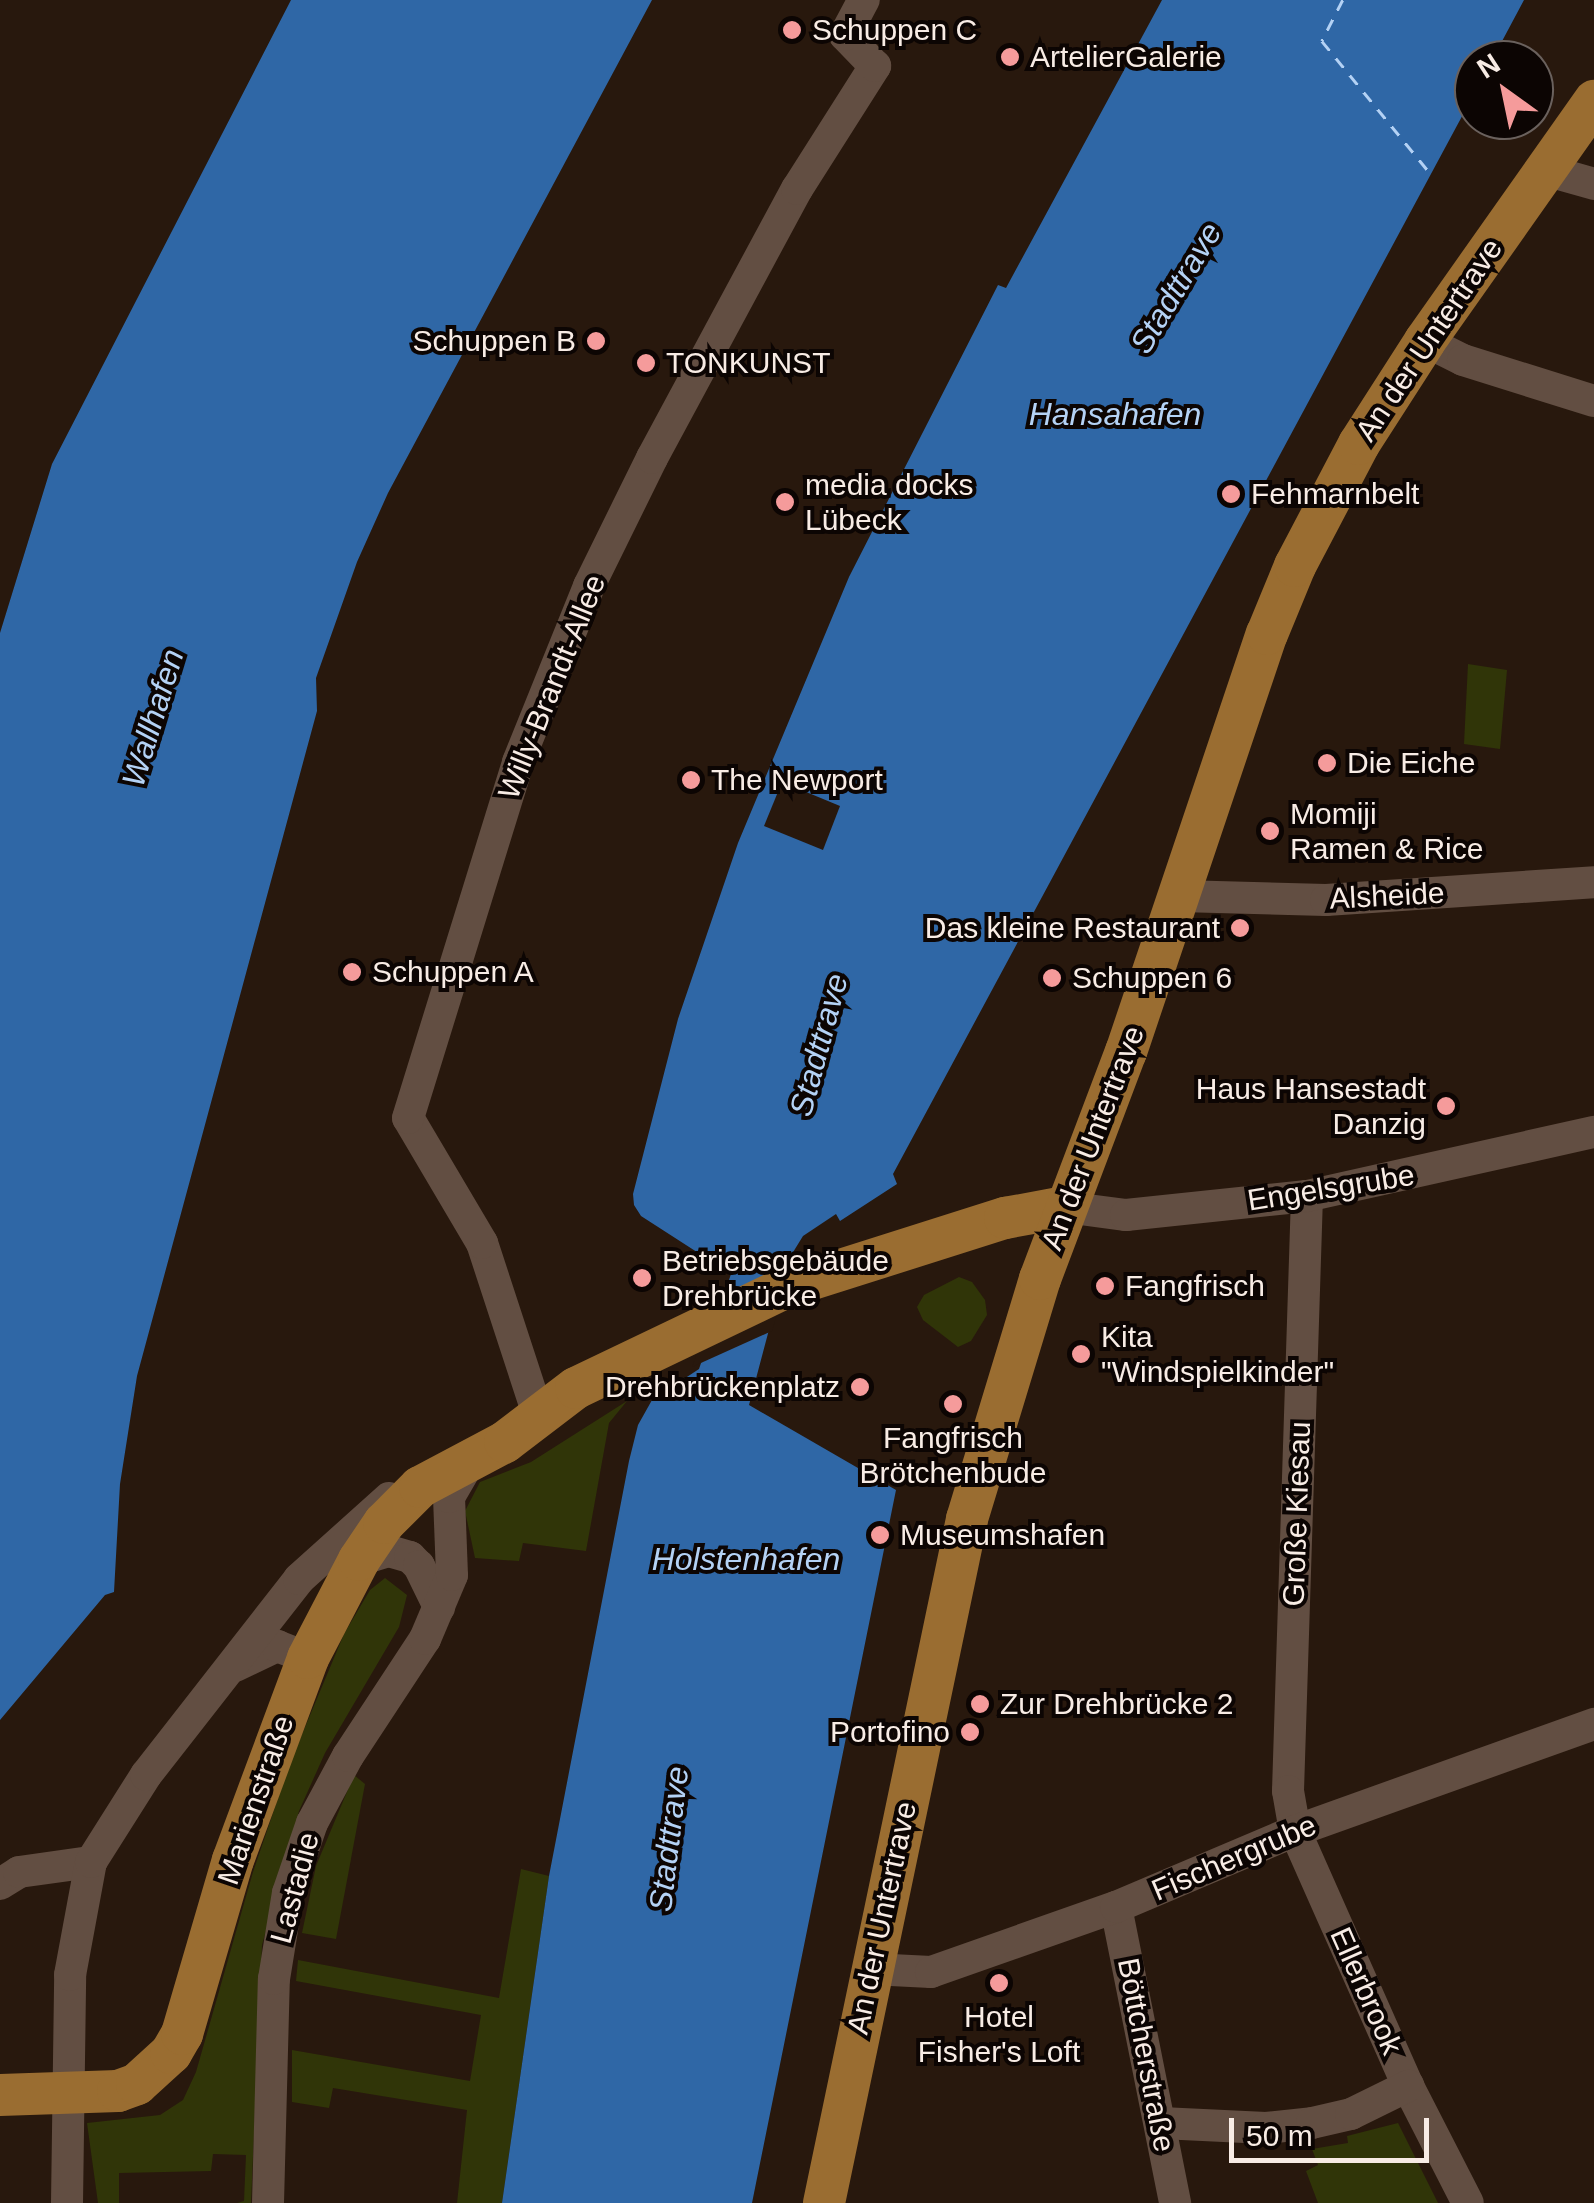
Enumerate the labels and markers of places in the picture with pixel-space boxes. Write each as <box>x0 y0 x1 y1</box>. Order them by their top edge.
place label: Schuppen C <box>812 12 977 48</box>
marker: Schuppen C <box>781 19 803 41</box>
place label: ArtelierGalerie <box>1030 39 1222 75</box>
marker: ArtelierGalerie <box>999 46 1021 68</box>
place label: Schuppen B <box>413 323 576 359</box>
marker: Schuppen B <box>585 330 607 352</box>
place label: TONKUNST <box>666 345 830 381</box>
marker: TONKUNST <box>635 352 657 374</box>
place label: media docks Lübeck <box>805 467 973 538</box>
place label: Fehmarnbelt <box>1251 476 1419 512</box>
marker: Fehmarnbelt <box>1220 483 1242 505</box>
marker: media docks Lübeck <box>774 491 796 513</box>
place label: Die Eiche <box>1347 745 1475 781</box>
marker: Die Eiche <box>1316 752 1338 774</box>
place label: The Newport <box>711 762 883 798</box>
marker: The Newport <box>680 769 702 791</box>
place label: Momiji Ramen & Rice <box>1290 796 1483 866</box>
marker: Momiji Ramen & Rice <box>1259 820 1281 842</box>
place label: Das kleine Restaurant <box>925 910 1220 946</box>
marker: Das kleine Restaurant <box>1229 917 1251 939</box>
place label: Schuppen A <box>372 954 535 990</box>
place label: Schuppen 6 <box>1072 960 1232 996</box>
marker: Schuppen A <box>341 961 363 983</box>
marker: Schuppen 6 <box>1041 967 1063 989</box>
place label: Haus Hansestadt Danzig <box>1196 1071 1426 1142</box>
marker: Haus Hansestadt Danzig <box>1435 1095 1457 1117</box>
place label: Betriebsgebäude Drehbrücke <box>662 1243 889 1314</box>
marker: Betriebsgebäude Drehbrücke <box>631 1267 653 1289</box>
place label: Fangfrisch <box>1125 1268 1265 1304</box>
marker: Fangfrisch <box>1094 1275 1116 1297</box>
place label: Kita "Windspielkinder" <box>1101 1319 1334 1390</box>
marker: Kita "Windspielkinder" <box>1070 1343 1092 1365</box>
place label: Drehbrückenplatz <box>605 1369 840 1405</box>
marker: Drehbrückenplatz <box>849 1376 871 1398</box>
marker: Fangfrisch Brötchenbude <box>942 1393 964 1415</box>
place label: Fangfrisch Brötchenbude <box>860 1420 1046 1490</box>
place label: Museumshafen <box>900 1517 1105 1553</box>
marker: Museumshafen <box>869 1524 891 1546</box>
place label: Zur Drehbrücke 2 <box>1000 1686 1233 1722</box>
marker: Zur Drehbrücke 2 <box>969 1693 991 1715</box>
place label: Portofino <box>830 1714 950 1750</box>
marker: Portofino <box>959 1721 981 1743</box>
marker: Hotel Fisher's Loft <box>988 1972 1010 1994</box>
place label: Hotel Fisher's Loft <box>918 1999 1080 2070</box>

